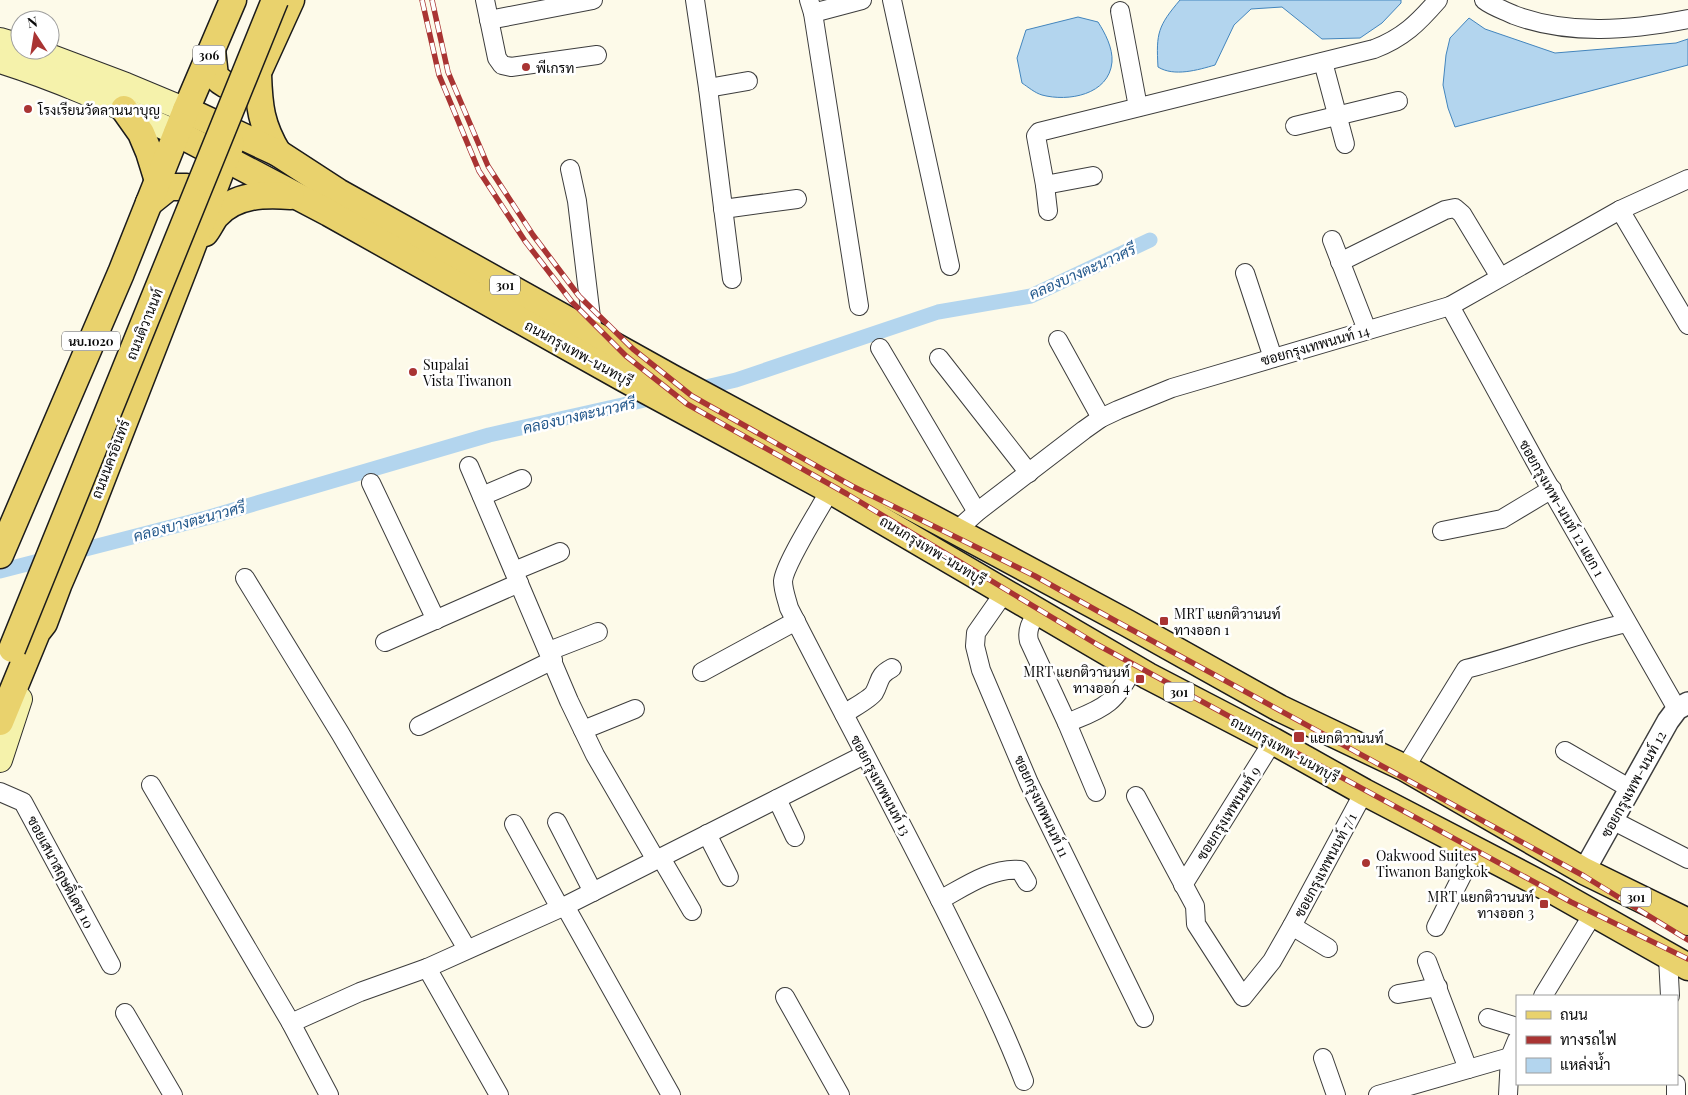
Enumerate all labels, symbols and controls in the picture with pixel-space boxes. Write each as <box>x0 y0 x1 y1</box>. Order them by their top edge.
north arrow <box>10 10 60 60</box>
text: N <box>25 11 39 32</box>
road number: 306 <box>193 46 225 64</box>
place label: พีเกรท <box>536 58 574 77</box>
marker: พีเกรท <box>520 61 532 73</box>
place label: โรงเรียนวัดลานนาบุญ <box>37 100 160 120</box>
marker: โรงเรียนวัดลานนาบุญ <box>22 103 34 115</box>
water label: คลองบางตะนาวศรี <box>1025 238 1140 304</box>
road number: 301 <box>490 276 520 294</box>
street label: ถนนติวานนท์ <box>121 285 167 363</box>
street label: ถนนกรุงเทพ-นนทบุรี <box>521 315 637 392</box>
street label: ซอยกรุงเทพนนท์ 14 <box>1258 320 1372 371</box>
road number: นบ.1020 <box>62 332 120 351</box>
place label: Supalai Vista Tiwanon <box>422 355 512 390</box>
marker: Supalai Vista Tiwanon <box>407 366 419 378</box>
water label: คลองบางตะนาวศรี <box>521 392 638 438</box>
street label: ถนนนครอินทร์ <box>86 417 134 501</box>
street label: ซอยกรุงเทพ-นนท์ 12 แยก 1 <box>1514 436 1609 581</box>
water label: คลองบางตะนาวศรี <box>131 496 248 546</box>
street label: ถนนกรุงเทพ-นนทบุรี <box>876 511 990 590</box>
place label: MRT แยกติวานนท์ ทางออก 1 <box>1174 604 1281 639</box>
marker: MRT แยกติวานนท์ ทางออก 1 <box>1158 615 1170 627</box>
place label: MRT แยกติวานนท์ ทางออก 4 <box>1023 662 1130 697</box>
marker: MRT แยกติวานนท์ ทางออก 4 <box>1134 673 1146 685</box>
road number: 301 <box>1164 682 1194 702</box>
street label: ถนนกรุงเทพ-นนทบุรี <box>1227 711 1343 788</box>
street label: ซอยกรุงเทพ-นนท์ 12 <box>1596 727 1671 841</box>
place label: แยกติวานนท์ <box>1310 728 1384 747</box>
marker: แยกติวานนท์ <box>1292 730 1306 744</box>
street label: ซอยกรุงเทพนนท์ 13 <box>846 731 916 839</box>
street label: ซอยกรุงเทพนนท์ 11 <box>1009 752 1074 861</box>
street label: ซอยกรุงเทพนนท์ 9 <box>1192 762 1265 864</box>
street label: ซอยกรุงเทพนนท์ 7/1 <box>1289 809 1362 921</box>
street label: ซอยเสนาสฤษดิ์เดช 10 <box>23 811 101 932</box>
place label: Oakwood Suites Tiwanon Bangkok <box>1376 846 1488 881</box>
marker: Oakwood Suites Tiwanon Bangkok <box>1360 857 1372 869</box>
place label: MRT แยกติวานนท์ ทางออก 3 <box>1427 887 1534 922</box>
road number: 301 <box>1621 888 1651 906</box>
marker: MRT แยกติวานนท์ ทางออก 3 <box>1538 898 1550 910</box>
legend <box>1516 995 1678 1085</box>
text: ถนน <box>1560 1004 1588 1024</box>
text: ทางรถไฟ <box>1560 1029 1617 1049</box>
text: แหล่งน้ำ <box>1560 1052 1611 1074</box>

